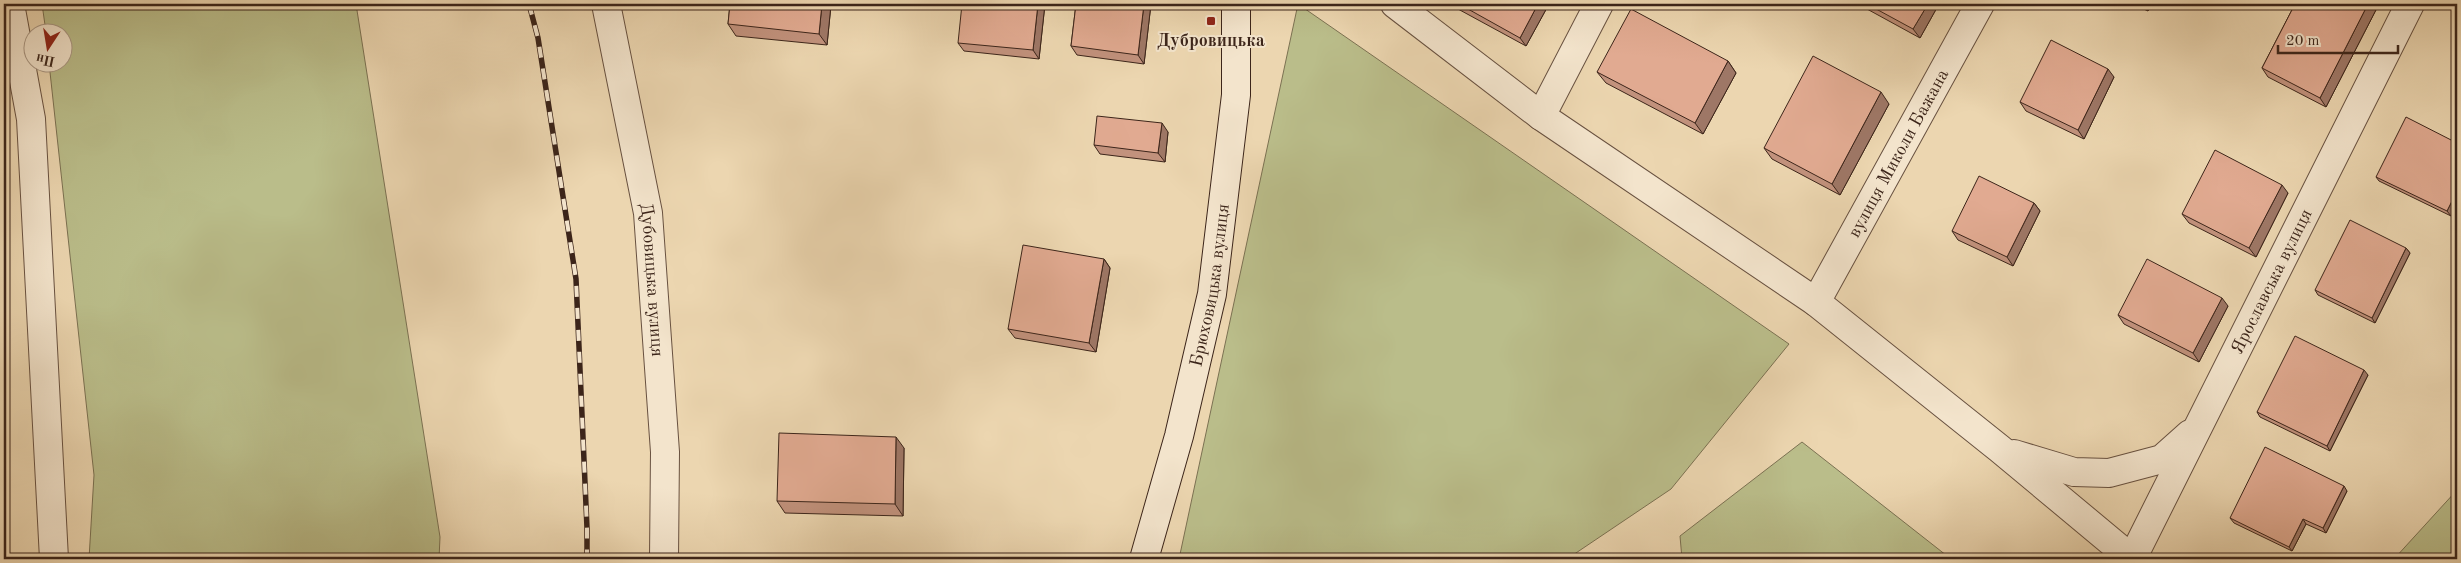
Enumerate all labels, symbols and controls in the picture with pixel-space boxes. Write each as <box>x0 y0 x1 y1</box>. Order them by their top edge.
marker: Дубровицька <box>1205 15 1217 27</box>
north arrow <box>22 22 72 72</box>
scale bar <box>2278 22 2398 54</box>
place label: Дубровицька <box>1157 32 1265 50</box>
text: 20 m <box>2286 34 2320 49</box>
text: Пн <box>35 51 56 69</box>
street label: вулиця Миколи Бажана <box>1845 66 1952 241</box>
street label: Дубовицька вулиця <box>636 201 666 357</box>
street label: Брюховицька вулиця <box>1187 203 1233 369</box>
street label: Ярославська вулиця <box>2228 206 2316 357</box>

